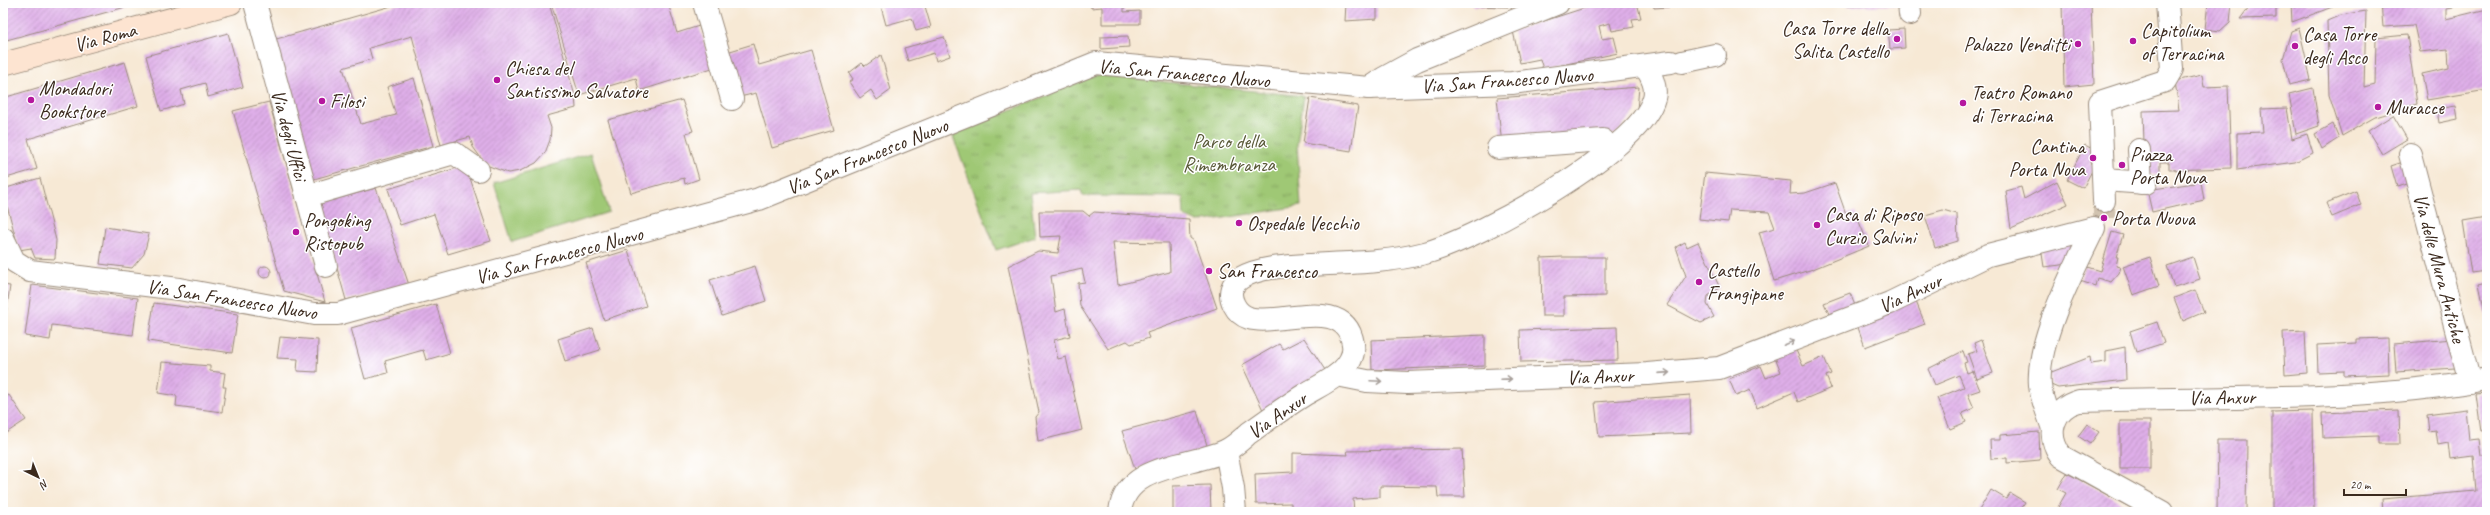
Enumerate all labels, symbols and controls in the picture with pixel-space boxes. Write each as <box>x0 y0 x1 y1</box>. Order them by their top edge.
place label: Casa Torre della Salita Castello <box>1782 16 1891 64</box>
street label: Via Roma <box>71 17 140 58</box>
place label: Capitolium of Terracina <box>2141 18 2226 66</box>
place label: Casa Torre degli Asco <box>2303 22 2378 70</box>
place label: Palazzo Venditti <box>1964 32 2072 57</box>
marker: Casa Torre della Salita Castello <box>1892 34 1902 44</box>
marker: Capitolium of Terracina <box>2128 36 2138 46</box>
marker: Palazzo Venditti <box>2073 39 2083 49</box>
marker: Casa Torre degli Asco <box>2290 41 2300 51</box>
street label: Via San Francesco Nuovo <box>1097 54 1272 94</box>
place label: Chiesa del Santissimo Salvatore <box>505 56 649 104</box>
street label: Via San Francesco Nuovo <box>1420 62 1595 99</box>
marker: Chiesa del Santissimo Salvatore <box>492 75 502 85</box>
place label: Mondadori Bookstore <box>39 76 114 124</box>
place label: Teatro Romano di Terracina <box>1971 80 2072 128</box>
street label: Via degli Uffici <box>265 87 314 186</box>
place label: Filosi <box>330 89 366 114</box>
marker: Mondadori Bookstore <box>26 95 36 105</box>
place label: Muracce <box>2386 95 2445 120</box>
marker: Filosi <box>317 96 327 106</box>
marker: Teatro Romano di Terracina <box>1958 98 1968 108</box>
marker: Muracce <box>2373 102 2383 112</box>
street label: Via San Francesco Nuovo <box>783 112 952 200</box>
park label: Parco della Rimembranza <box>1183 129 1277 177</box>
place label: Cantina Porta Nova <box>2009 134 2087 182</box>
place label: Piazza Porta Nova <box>2130 142 2207 190</box>
marker: Cantina Porta Nova <box>2088 153 2098 163</box>
marker: Piazza Porta Nova <box>2117 160 2127 170</box>
street label: Via delle Mura Antiche <box>2408 191 2472 347</box>
place label: Casa di Riposo Curzio Salvini <box>1825 202 1923 250</box>
place label: Porta Nuova <box>2112 206 2197 231</box>
place label: Pongoking Ristopub <box>304 208 372 256</box>
place label: Ospedale Vecchio <box>1247 211 1360 236</box>
marker: Porta Nuova <box>2099 213 2109 223</box>
marker: Ospedale Vecchio <box>1234 218 1244 228</box>
marker: Casa di Riposo Curzio Salvini <box>1812 220 1822 230</box>
street label: Via San Francesco Nuovo <box>473 221 646 290</box>
marker: Pongoking Ristopub <box>291 227 301 237</box>
place label: Castello Frangipane <box>1707 258 1784 306</box>
place label: San Francesco <box>1217 259 1318 284</box>
marker: San Francesco <box>1204 266 1214 276</box>
street label: Via Anxur <box>1875 267 1947 319</box>
street label: Via San Francesco Nuovo <box>145 274 320 325</box>
marker: Castello Frangipane <box>1694 277 1704 287</box>
one-way arrow <box>1782 338 1794 346</box>
street label: Via Anxur <box>1566 363 1636 390</box>
one-way arrow <box>1657 370 1670 377</box>
one-way arrow <box>1499 376 1512 383</box>
one-way arrow <box>1369 378 1382 385</box>
street label: Via Anxur <box>2188 384 2257 411</box>
street label: Via Anxur <box>1243 385 1313 445</box>
north arrow <box>18 457 58 497</box>
scale bar <box>2344 471 2406 497</box>
text: N <box>36 477 52 493</box>
text: 20 m <box>2350 477 2372 493</box>

